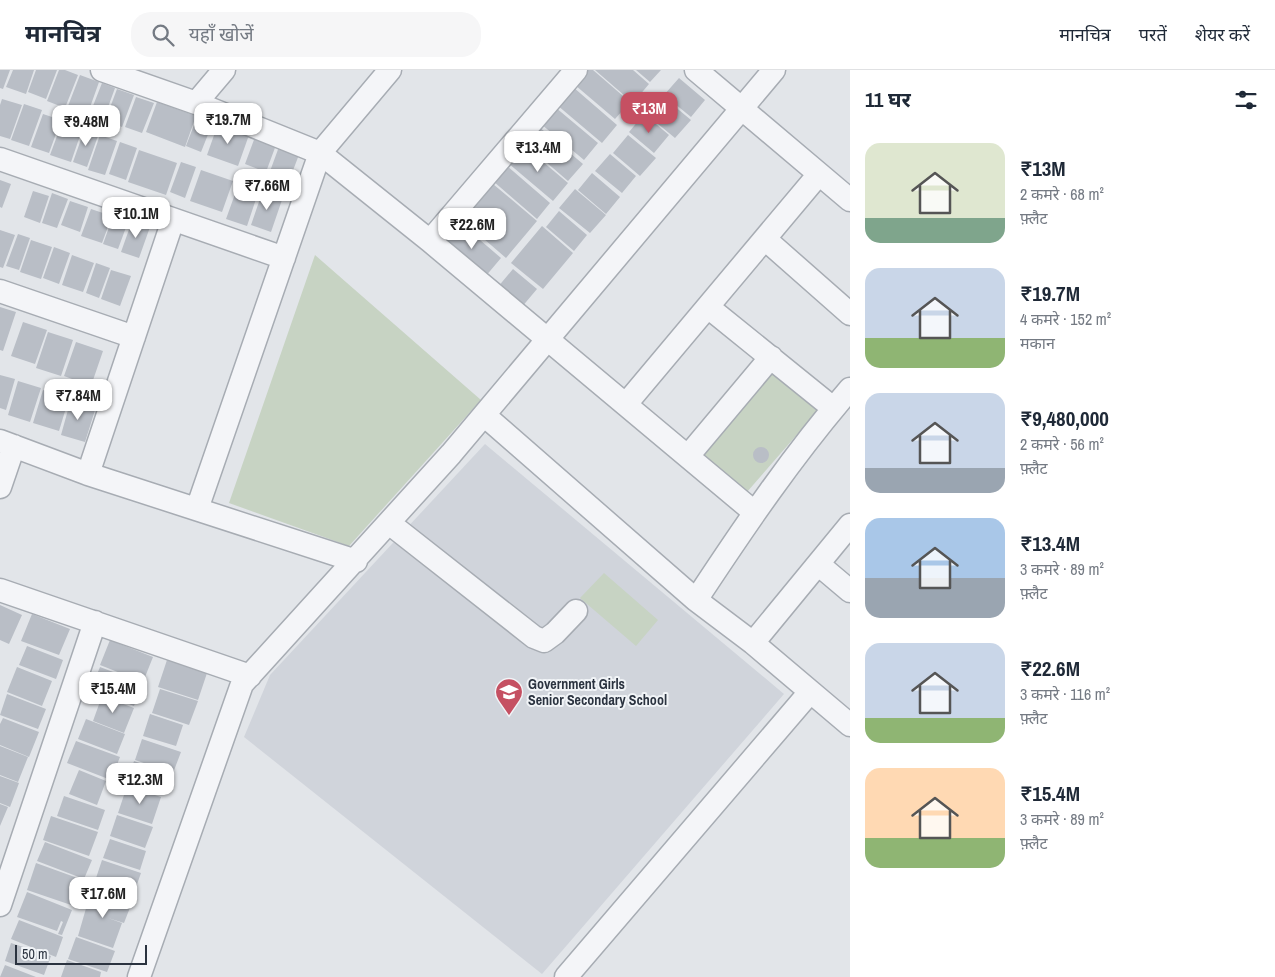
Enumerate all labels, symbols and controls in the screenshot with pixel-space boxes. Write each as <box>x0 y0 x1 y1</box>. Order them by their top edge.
search box <box>131 12 481 57</box>
text: मानचित्र <box>25 17 101 49</box>
icon: search <box>149 21 177 49</box>
text: यहाँ खोजें <box>189 21 254 47</box>
text: मानचित्र <box>1059 22 1111 47</box>
text: परतें <box>1139 22 1167 47</box>
text: शेयर करें <box>1195 22 1250 47</box>
text: 11 घर <box>865 85 911 114</box>
icon: filters <box>1232 86 1260 114</box>
pin: ₹13M <box>619 92 679 134</box>
text: ₹13M <box>632 97 666 119</box>
pin: ₹19.7M <box>187 102 269 145</box>
pin: ₹9.48M <box>45 104 127 147</box>
text: ₹19.7M <box>205 108 251 130</box>
text: ₹9.48M <box>63 110 109 132</box>
pin: ₹13.4M <box>497 131 579 173</box>
text: ₹13.4M <box>515 136 561 158</box>
text: ₹13M <box>1020 154 1066 183</box>
icon: home <box>905 163 965 223</box>
pin: ₹7.66M <box>226 168 308 211</box>
text: ₹7.66M <box>244 174 290 196</box>
text: 2 कमरे · 68 m² <box>1020 183 1104 205</box>
pin: ₹10.1M <box>95 196 177 239</box>
text: ₹10.1M <box>113 202 159 224</box>
text: फ़्लैट <box>1020 207 1048 229</box>
pin: ₹22.6M <box>431 208 513 250</box>
text: ₹22.6M <box>449 213 495 235</box>
text: ₹19.7M <box>1020 279 1080 308</box>
icon: home <box>905 288 965 348</box>
text: 4 कमरे · 152 m² <box>1020 308 1111 330</box>
text: मकान <box>1020 332 1055 354</box>
pin: ₹7.84M <box>37 378 119 421</box>
text: ₹7.84M <box>55 384 101 406</box>
text: ₹9,480,000 <box>1020 404 1109 433</box>
icon: home <box>905 413 965 473</box>
text: 2 कमरे · 56 m² <box>1020 433 1104 455</box>
text: फ़्लैट <box>1020 457 1048 479</box>
text: ₹13.4M <box>1020 529 1080 558</box>
icon: home <box>905 538 965 598</box>
text: 3 कमरे · 89 m² <box>1020 558 1104 580</box>
text: फ़्लैट <box>1020 582 1048 604</box>
text: ₹22.6M <box>1020 654 1080 683</box>
icon: home <box>905 663 965 723</box>
pin: ₹15.4M <box>72 672 154 714</box>
place label: Government Girls Senior Secondary School <box>528 675 667 709</box>
text: ₹15.4M <box>90 677 136 699</box>
school or university icon: Government Girls Senior Secondary School <box>494 677 524 716</box>
text: 3 कमरे · 116 m² <box>1020 683 1110 705</box>
text: फ़्लैट <box>1020 707 1048 729</box>
pin: ₹12.3M <box>99 762 181 805</box>
text: ₹12.3M <box>117 768 163 790</box>
text: ₹15.4M <box>1020 779 1080 808</box>
icon: home <box>905 788 965 848</box>
text: 3 कमरे · 89 m² <box>1020 808 1104 830</box>
text: फ़्लैट <box>1020 832 1048 854</box>
pin: ₹17.6M <box>62 876 144 919</box>
text: ₹17.6M <box>80 882 126 904</box>
scale bar <box>15 942 148 965</box>
text: 50 m <box>22 945 48 963</box>

